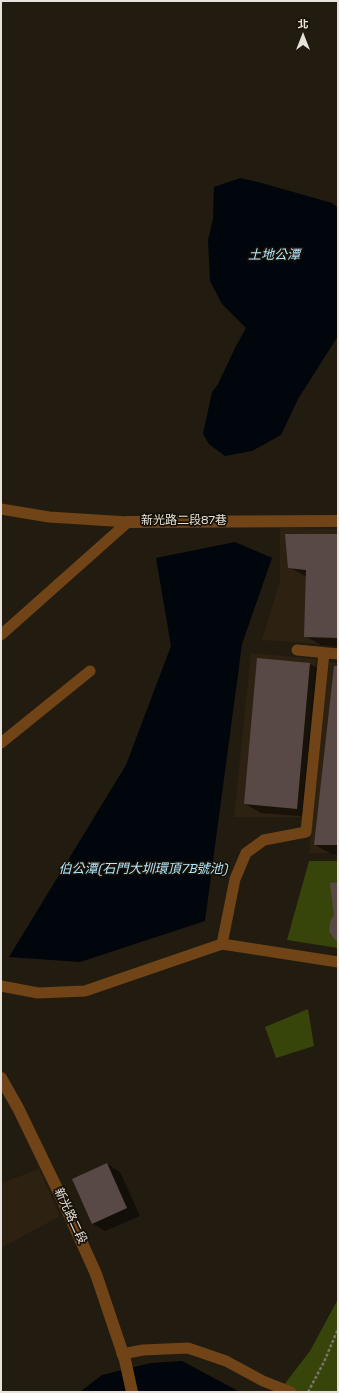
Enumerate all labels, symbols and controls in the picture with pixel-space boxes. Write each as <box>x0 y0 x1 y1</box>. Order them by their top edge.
north arrow <box>283 16 323 56</box>
text: 北 <box>298 17 309 31</box>
water label: 土地公潭 <box>248 247 300 263</box>
street label: 新光路二段87巷 <box>141 514 227 528</box>
water label: 伯公潭(石門大圳環頂7B號池) <box>59 861 227 877</box>
street label: 新光路二段 <box>51 1186 89 1246</box>

